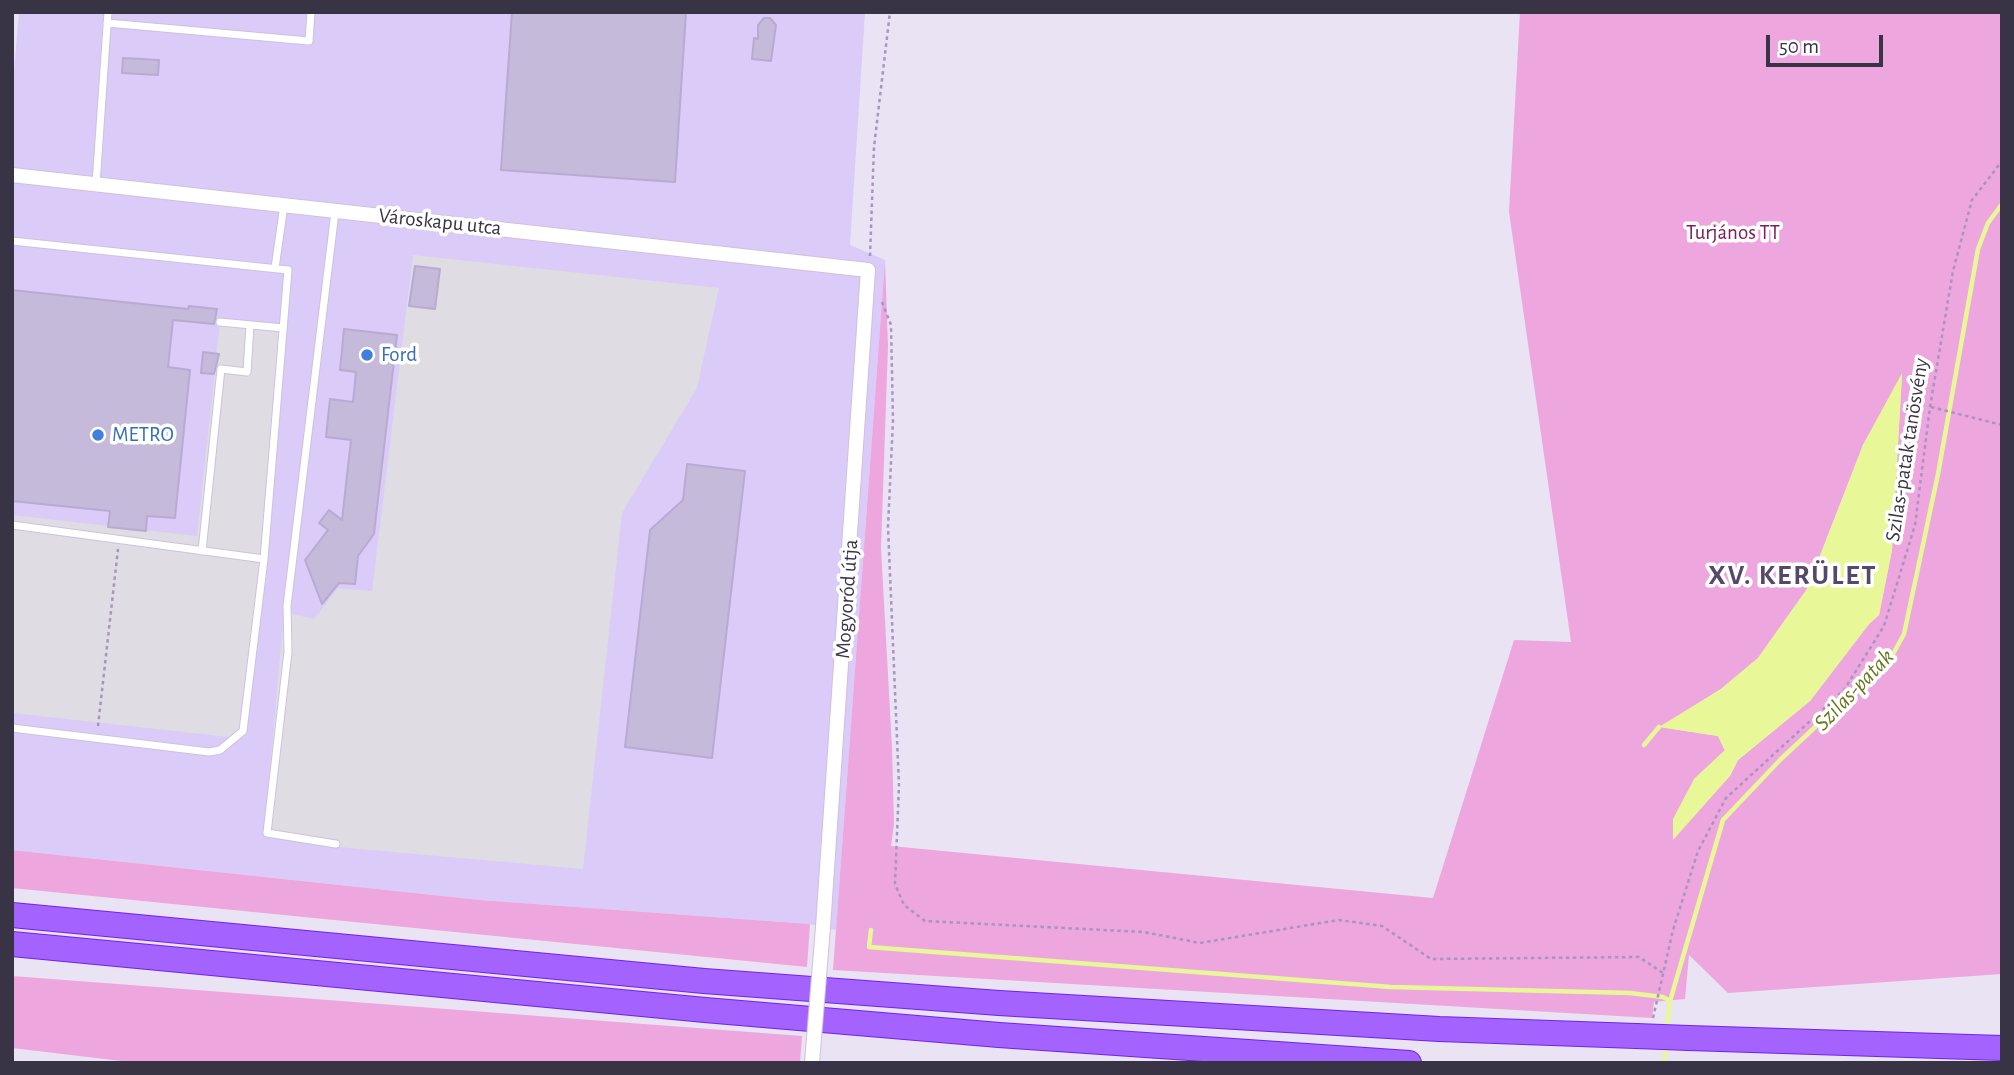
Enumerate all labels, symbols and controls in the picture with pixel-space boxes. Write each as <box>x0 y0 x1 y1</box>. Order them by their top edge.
scale bar <box>1769 21 1886 65</box>
text: 50 m <box>1779 36 1819 57</box>
street label: Városkapu utca <box>377 203 503 241</box>
park label: Turjános TT <box>1686 220 1780 246</box>
place label: Ford <box>381 342 417 368</box>
marker: Ford <box>359 347 375 363</box>
street label: Szilas-patak tanösvény <box>1880 356 1934 544</box>
place label: METRO <box>112 422 174 448</box>
marker: METRO <box>90 427 106 443</box>
street label: Mogyoród útja <box>830 538 864 660</box>
district label: XV. KERÜLET <box>1710 559 1876 593</box>
water label: Szilas-patak <box>1808 643 1900 737</box>

